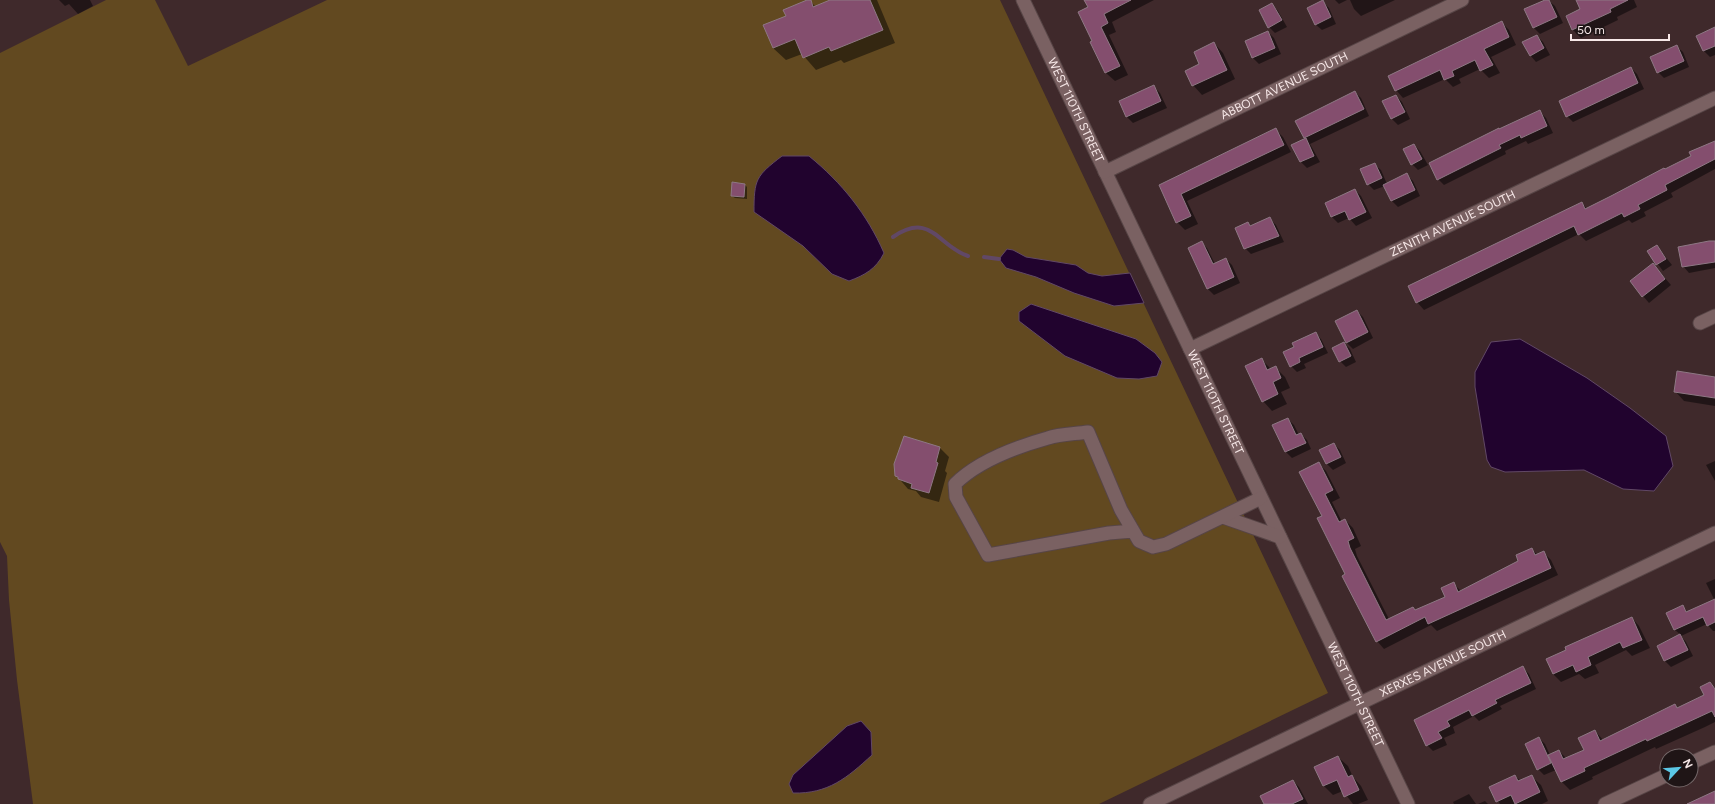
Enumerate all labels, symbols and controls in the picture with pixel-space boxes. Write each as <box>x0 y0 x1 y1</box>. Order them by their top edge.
scale bar <box>1571 16 1669 42</box>
text: 50 m <box>1577 23 1605 37</box>
street label: ABBOTT AVENUE SOUTH <box>1218 49 1350 122</box>
street label: WEST 110TH STREET <box>1045 56 1107 165</box>
street label: ZENITH AVENUE SOUTH <box>1387 187 1518 259</box>
street label: WEST 110TH STREET <box>1185 348 1247 457</box>
street label: XERXES AVENUE SOUTH <box>1378 627 1508 700</box>
street label: WEST 110TH STREET <box>1325 640 1387 749</box>
north arrow <box>1659 748 1699 788</box>
text: N <box>1680 757 1695 771</box>

